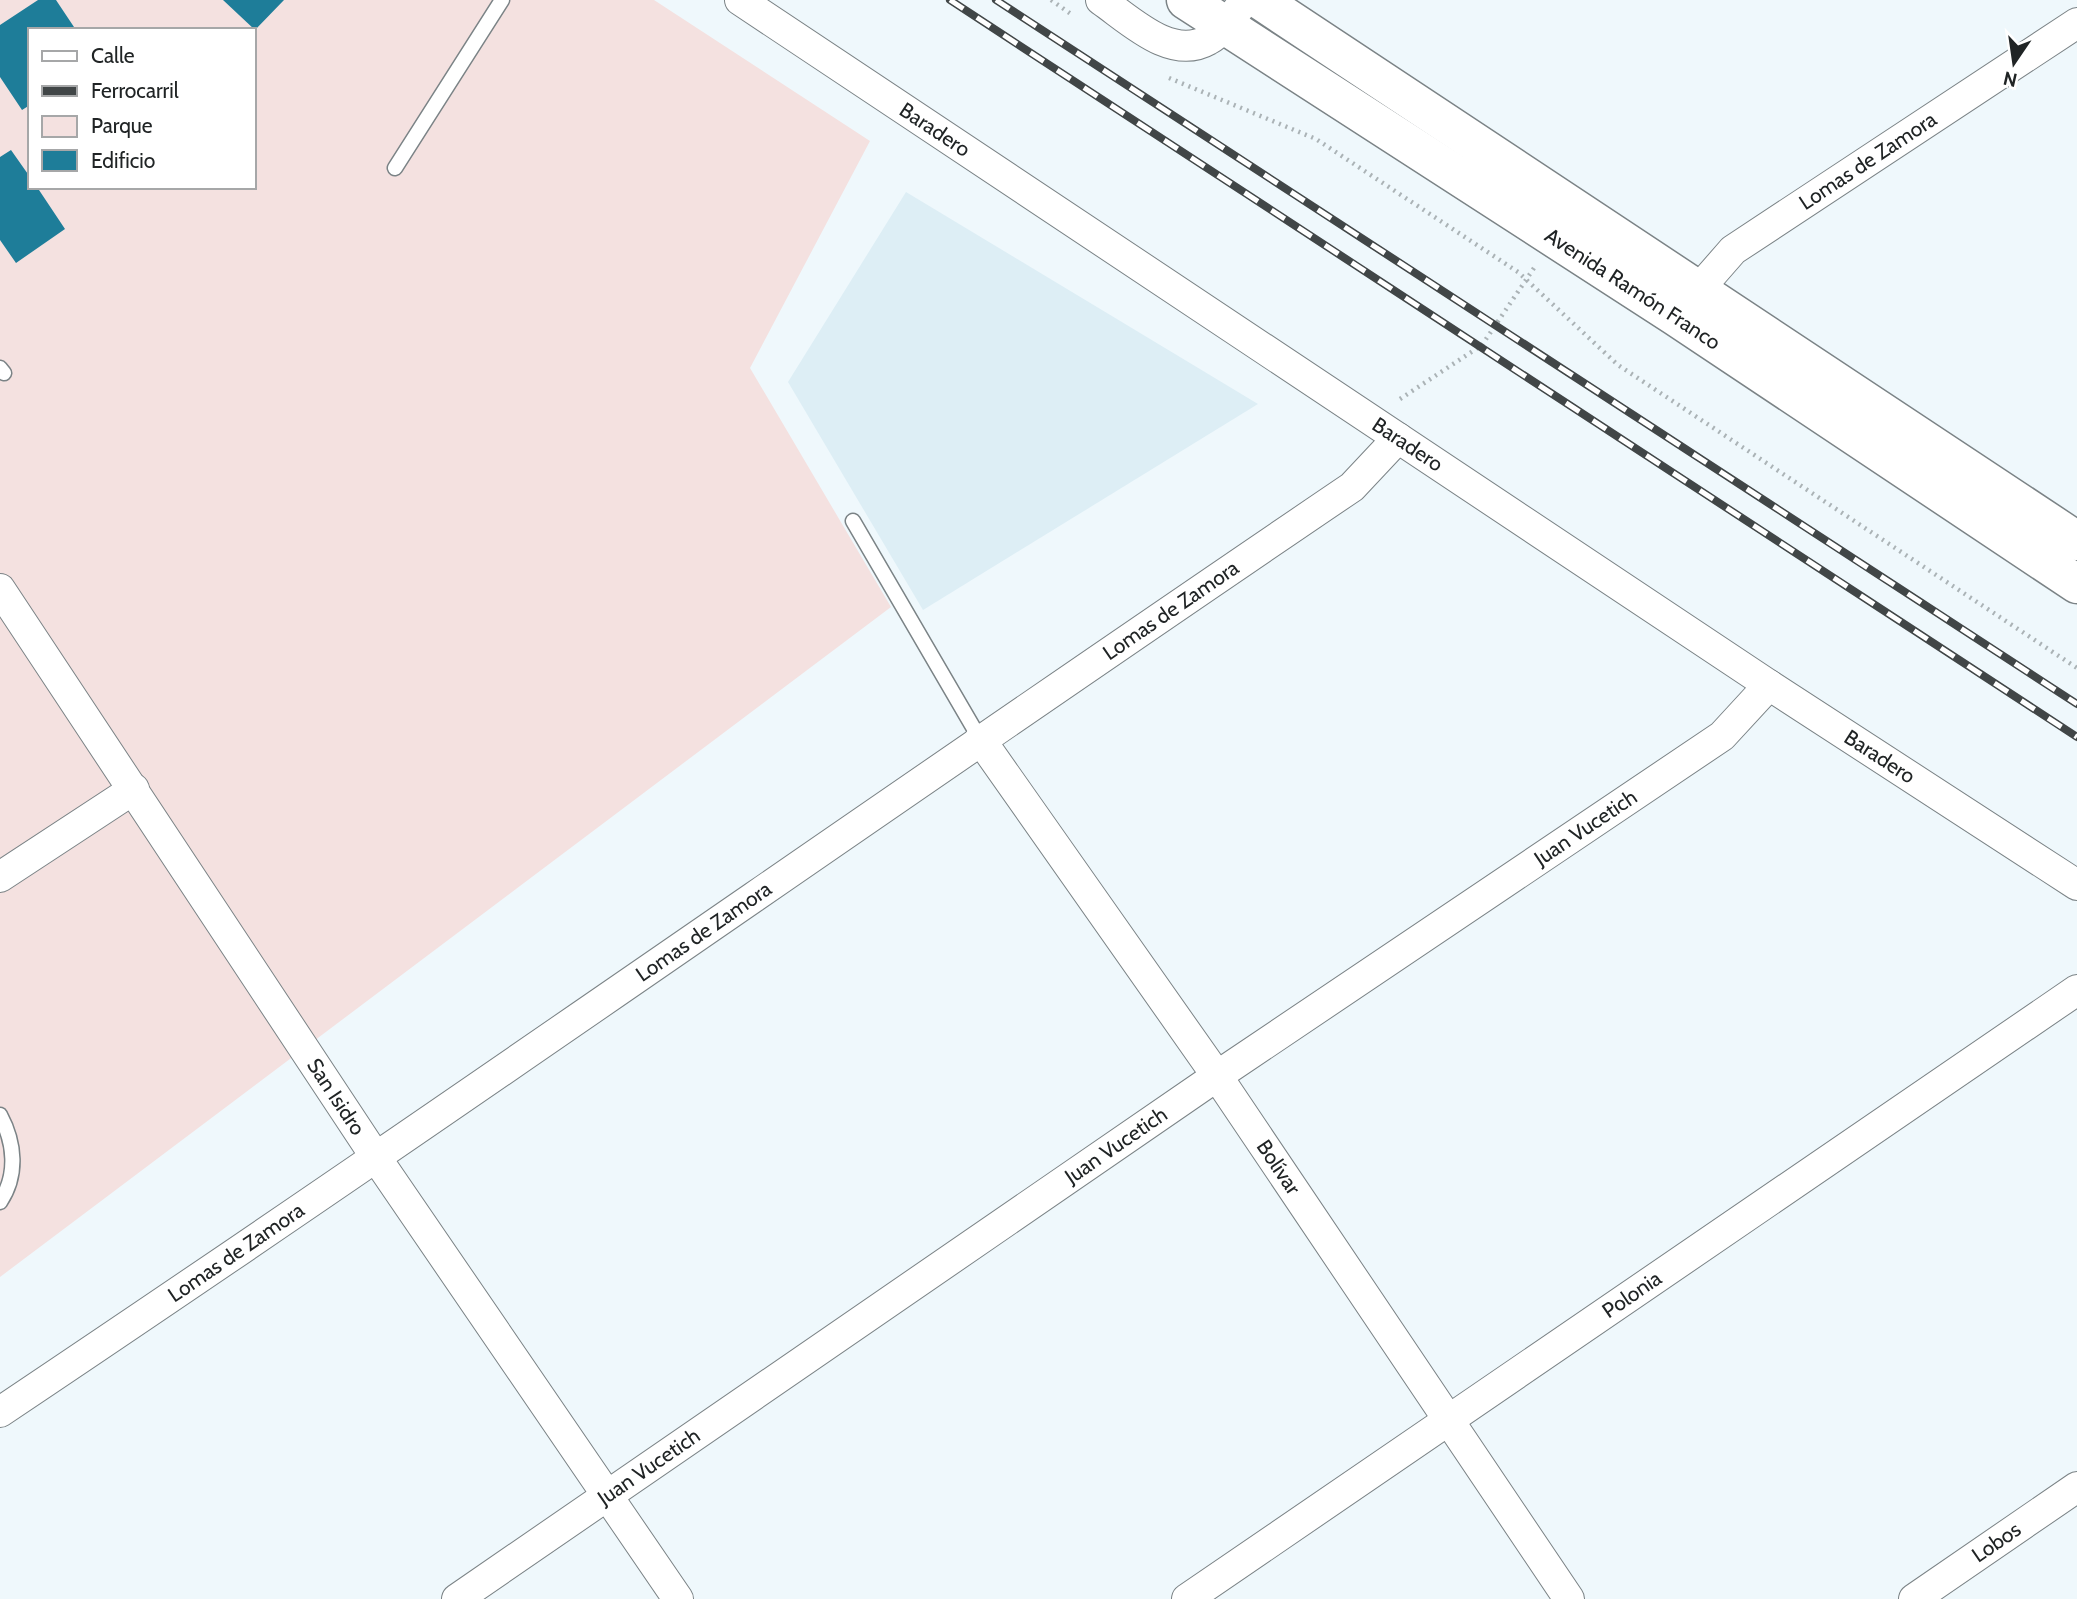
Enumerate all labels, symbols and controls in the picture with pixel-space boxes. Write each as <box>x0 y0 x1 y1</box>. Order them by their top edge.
legend <box>28 28 256 189</box>
north arrow <box>1979 28 2049 98</box>
text: Calle <box>91 43 135 68</box>
text: N <box>2001 66 2019 92</box>
text: Ferrocarril <box>91 78 179 103</box>
street label: Baradero <box>895 97 975 162</box>
street label: Lomas de Zamora <box>1794 106 1941 215</box>
text: Parque <box>91 113 153 138</box>
text: Edificio <box>91 148 155 173</box>
street label: Avenida Ramón Franco <box>1541 222 1725 355</box>
street label: Baradero <box>1368 412 1448 476</box>
street label: Lomas de Zamora <box>1098 555 1243 665</box>
street label: Baradero <box>1840 724 1920 789</box>
street label: Juan Vucetich <box>1528 784 1641 871</box>
street label: Lomas de Zamora <box>631 876 776 987</box>
street label: San Isidro <box>302 1054 371 1140</box>
street label: Juan Vucetich <box>1059 1101 1172 1190</box>
street label: Bolívar <box>1252 1135 1306 1199</box>
street label: Lomas de Zamora <box>163 1197 309 1307</box>
street label: Polonia <box>1597 1265 1666 1323</box>
street label: Juan Vucetich <box>592 1423 705 1511</box>
street label: Lobos <box>1967 1516 2026 1567</box>

